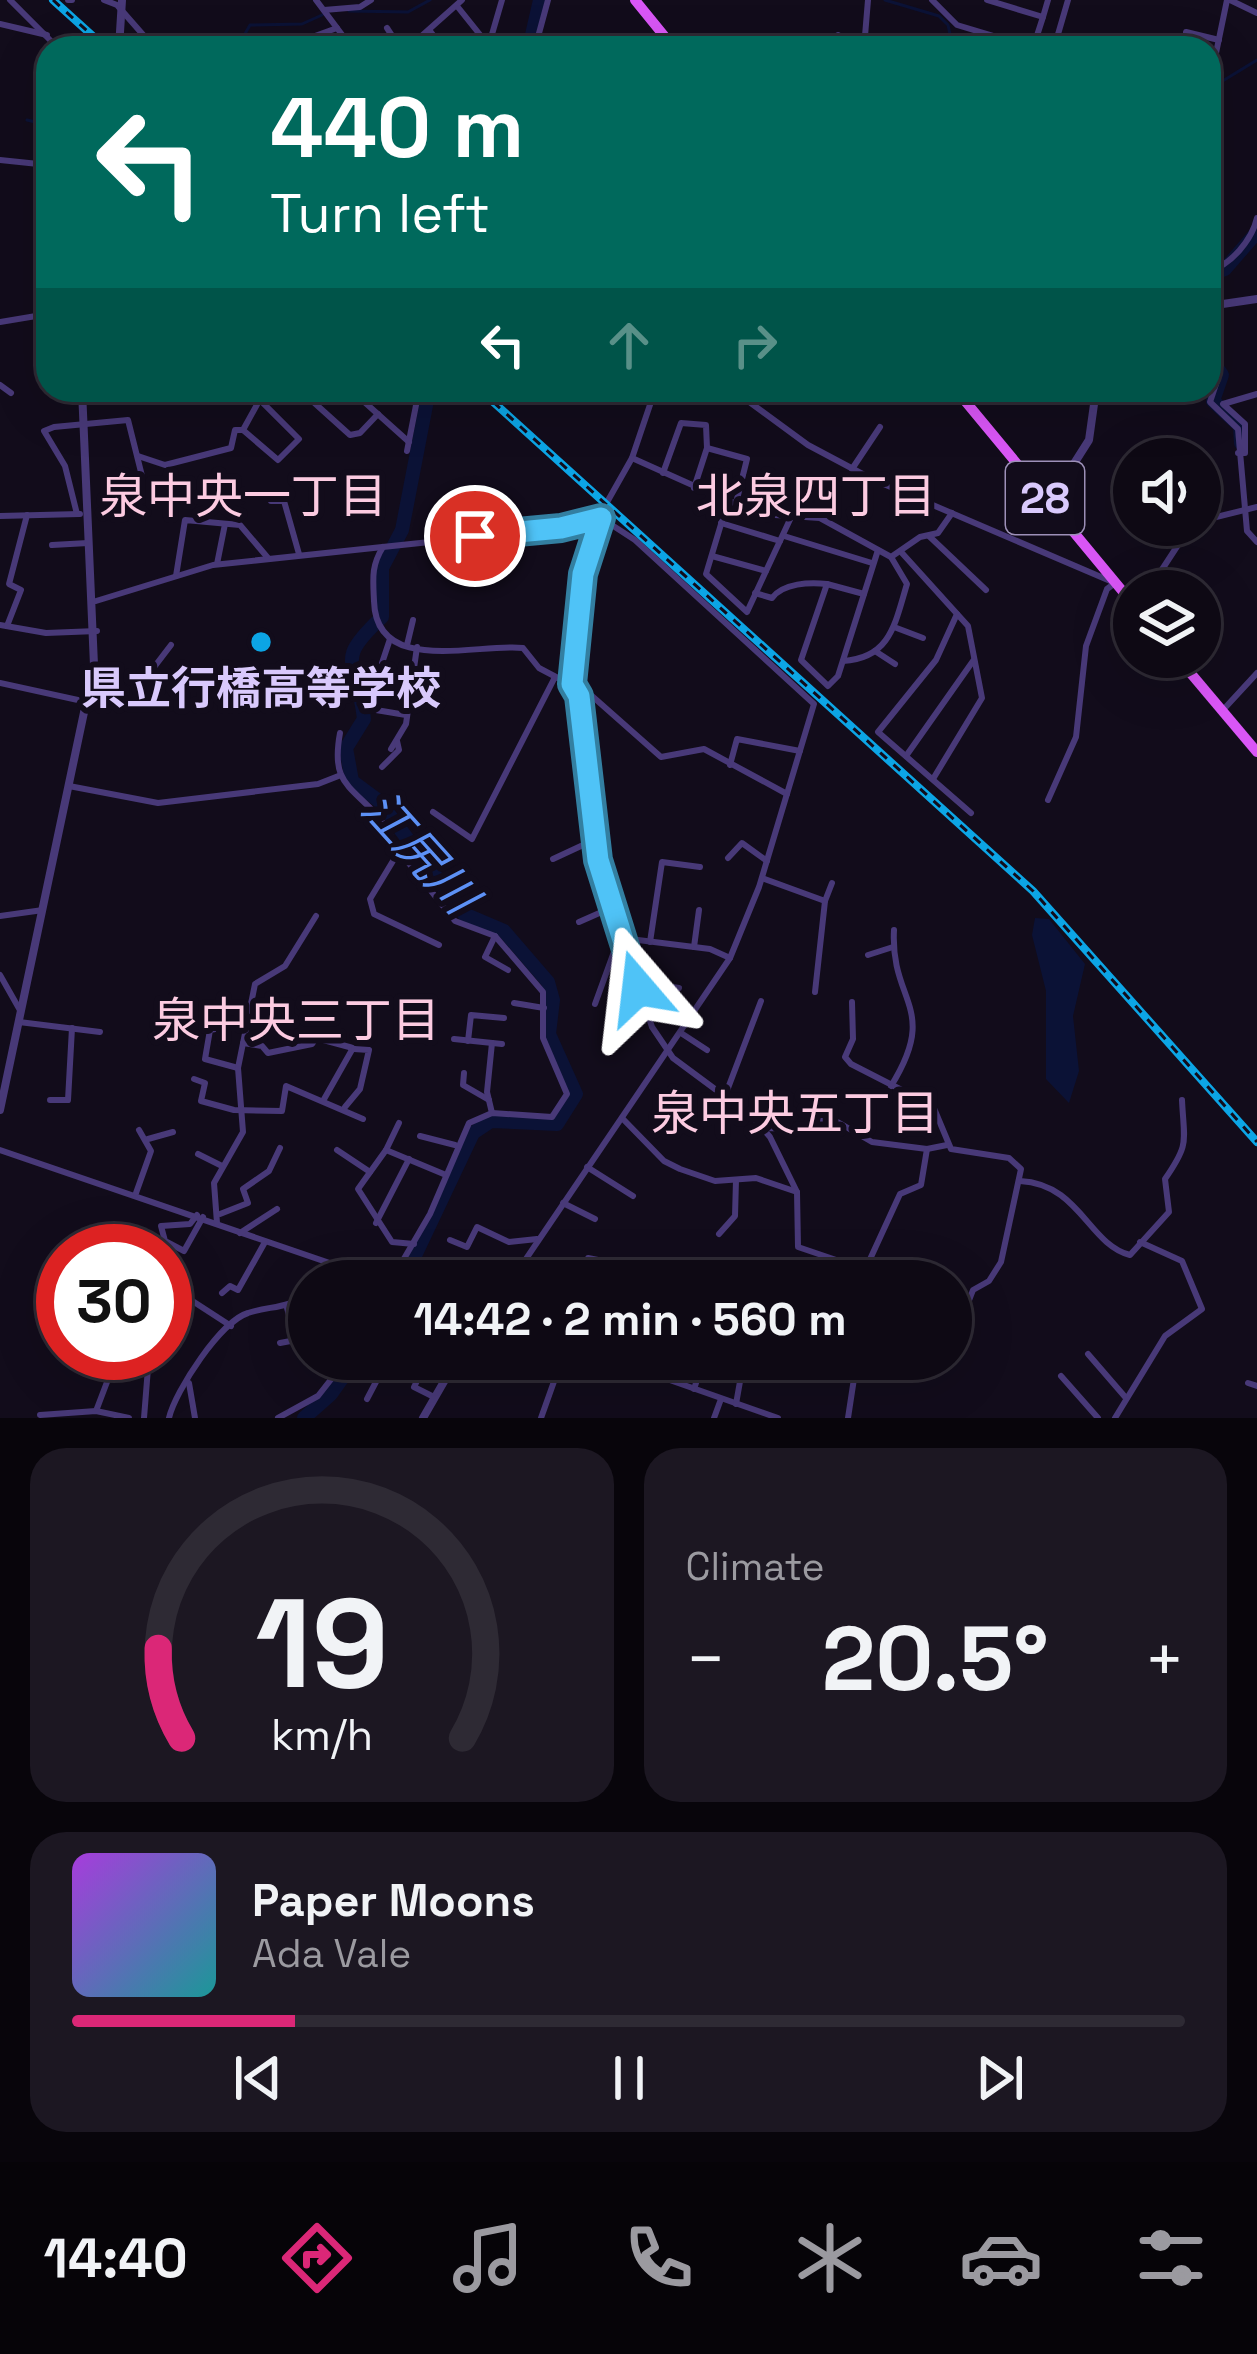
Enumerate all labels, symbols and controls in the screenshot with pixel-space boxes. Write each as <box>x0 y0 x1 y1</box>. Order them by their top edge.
text: 440 m <box>270 74 524 182</box>
icon: left <box>72 84 228 240</box>
text: Turn left <box>270 179 490 248</box>
icon: left <box>470 312 536 378</box>
icon: ahead <box>596 312 662 378</box>
icon: right <box>722 312 788 378</box>
map controls <box>1113 438 1221 678</box>
button: sound <box>1113 438 1221 546</box>
road number: 28 <box>1006 462 1084 534</box>
district label: 泉中央一丁目 <box>99 466 387 527</box>
district label: 北泉四丁目 <box>696 466 936 527</box>
pin <box>424 485 526 587</box>
icon: arrive <box>442 503 508 569</box>
button: layers <box>1113 570 1221 678</box>
marker: 県立行橋高等学校 <box>248 629 274 655</box>
place label: 県立行橋高等学校 <box>81 660 441 717</box>
water label: 江尻川 <box>349 778 494 930</box>
position arrow <box>575 925 701 1051</box>
district label: 泉中央三丁目 <box>152 990 440 1051</box>
district label: 泉中央五丁目 <box>651 1083 939 1144</box>
speed limit sign: 30 <box>36 1224 192 1380</box>
text: 14:42 · 2 min · 560 m <box>413 1291 847 1348</box>
text: Climate <box>686 1542 825 1591</box>
text: 19 <box>255 1564 389 1723</box>
text: 20.5° <box>822 1601 1049 1716</box>
text: − <box>686 1617 726 1701</box>
text: + <box>1144 1617 1185 1701</box>
text: km/h <box>271 1708 373 1763</box>
text: Paper Moons <box>252 1872 535 1929</box>
text: Ada Vale <box>252 1929 411 1978</box>
icon: previous <box>225 2045 291 2111</box>
icon: pause <box>596 2045 662 2111</box>
icon: next <box>967 2045 1033 2111</box>
icon: directions <box>275 2216 359 2300</box>
icon: music <box>446 2216 530 2300</box>
icon: phone <box>617 2216 701 2300</box>
icon: climate <box>788 2216 872 2300</box>
icon: car <box>959 2216 1043 2300</box>
icon: filters <box>1129 2216 1213 2300</box>
text: 14:40 <box>43 2224 188 2293</box>

